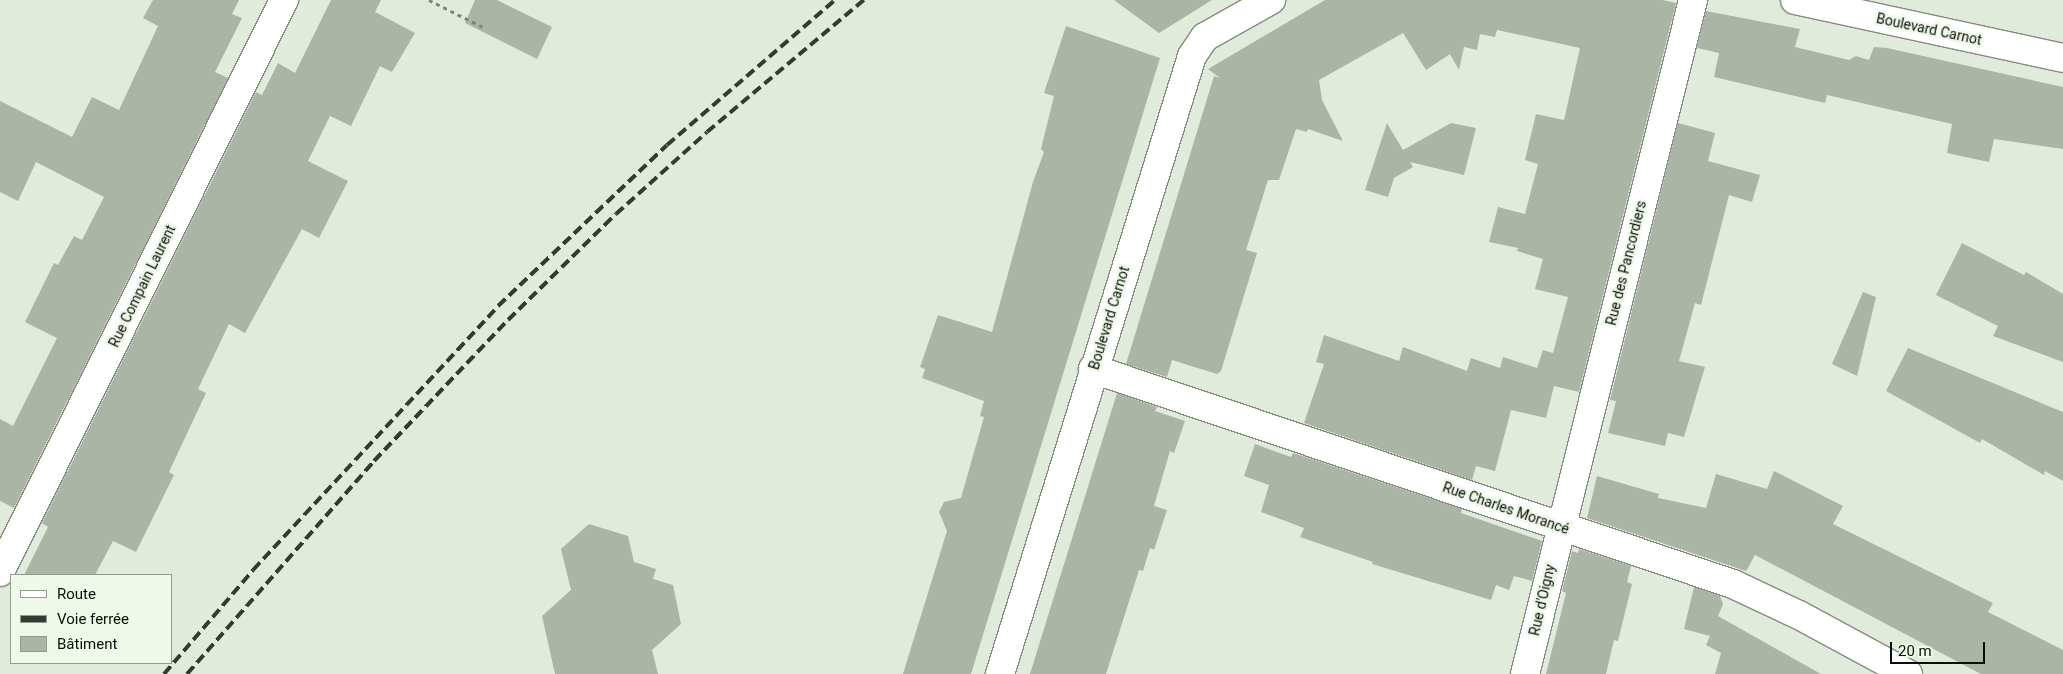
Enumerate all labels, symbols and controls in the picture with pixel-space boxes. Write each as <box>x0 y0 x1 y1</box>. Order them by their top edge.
street label: Boulevard Carnot <box>1875 10 1983 48</box>
street label: Rue des Pancordiers <box>1602 199 1650 327</box>
street label: Rue Compain Laurent <box>105 222 179 350</box>
street label: Boulevard Carnot <box>1085 264 1133 372</box>
street label: Rue Charles Morancé <box>1441 478 1571 538</box>
street label: Rue d'Oigny <box>1526 563 1558 637</box>
legend <box>10 574 172 664</box>
text: Route <box>57 585 96 603</box>
text: Voie ferrée <box>57 610 129 628</box>
scale bar <box>1893 632 1988 664</box>
text: Bâtiment <box>57 635 117 653</box>
text: 20 m <box>1898 642 1932 660</box>

